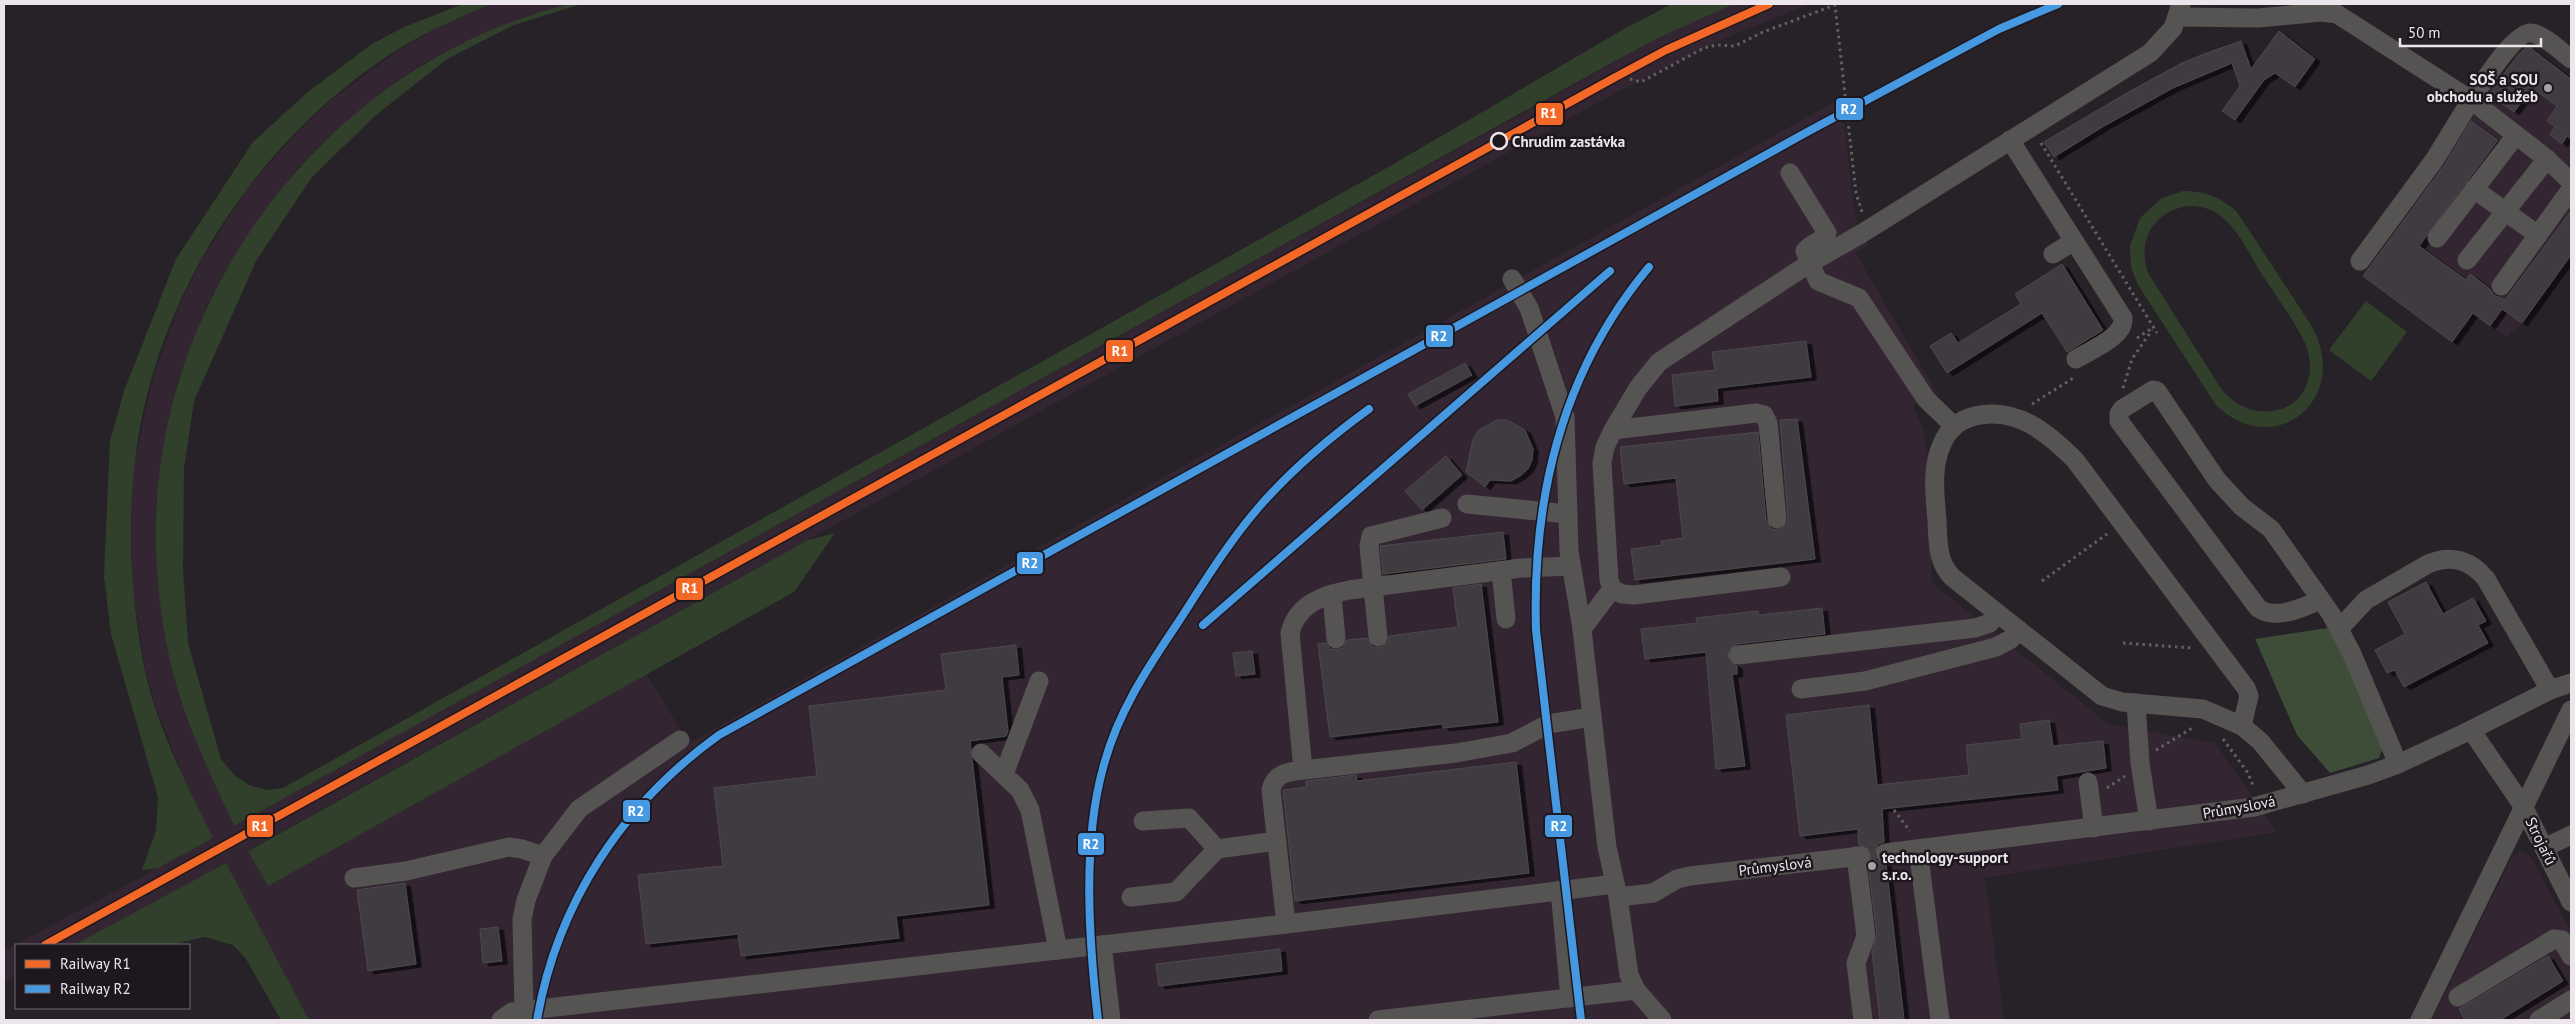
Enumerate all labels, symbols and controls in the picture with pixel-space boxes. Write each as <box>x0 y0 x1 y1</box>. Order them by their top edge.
scale bar <box>2400 15 2541 47</box>
text: 50 m <box>2408 23 2441 42</box>
place label: SOŠ a SOU obchodu a služeb <box>2427 70 2538 106</box>
marker: SOŠ a SOU obchodu a služeb <box>2542 82 2554 94</box>
line badge: R2 <box>1835 97 1864 121</box>
text: R2 <box>1841 100 1857 118</box>
line badge: R1 <box>1535 102 1564 126</box>
text: R1 <box>1541 104 1557 122</box>
marker: Chrudim zastávka <box>1490 132 1508 150</box>
place label: Chrudim zastávka <box>1512 132 1625 151</box>
line badge: R2 <box>1425 324 1454 348</box>
text: R2 <box>1431 327 1447 345</box>
line badge: R1 <box>1105 339 1134 363</box>
text: R1 <box>1112 342 1128 360</box>
line badge: R2 <box>1016 551 1044 575</box>
text: R2 <box>1022 554 1038 572</box>
line badge: R1 <box>675 577 704 601</box>
text: R1 <box>682 579 698 597</box>
street label: Průmyslová <box>2201 791 2277 823</box>
line badge: R2 <box>622 799 651 823</box>
text: R2 <box>628 802 644 820</box>
line badge: R1 <box>246 814 274 838</box>
line badge: R2 <box>1544 814 1573 838</box>
street label: Strojařů <box>2521 814 2561 868</box>
text: R1 <box>252 817 268 835</box>
text: R2 <box>1551 817 1567 835</box>
line badge: R2 <box>1077 832 1105 856</box>
text: R2 <box>1083 835 1099 853</box>
place label: technology-support s.r.o. <box>1882 848 2009 884</box>
street label: Průmyslová <box>1737 852 1813 880</box>
marker: technology-support s.r.o. <box>1866 860 1878 872</box>
legend <box>15 944 190 1009</box>
text: Railway R1 <box>60 954 131 973</box>
text: Railway R2 <box>60 979 131 998</box>

